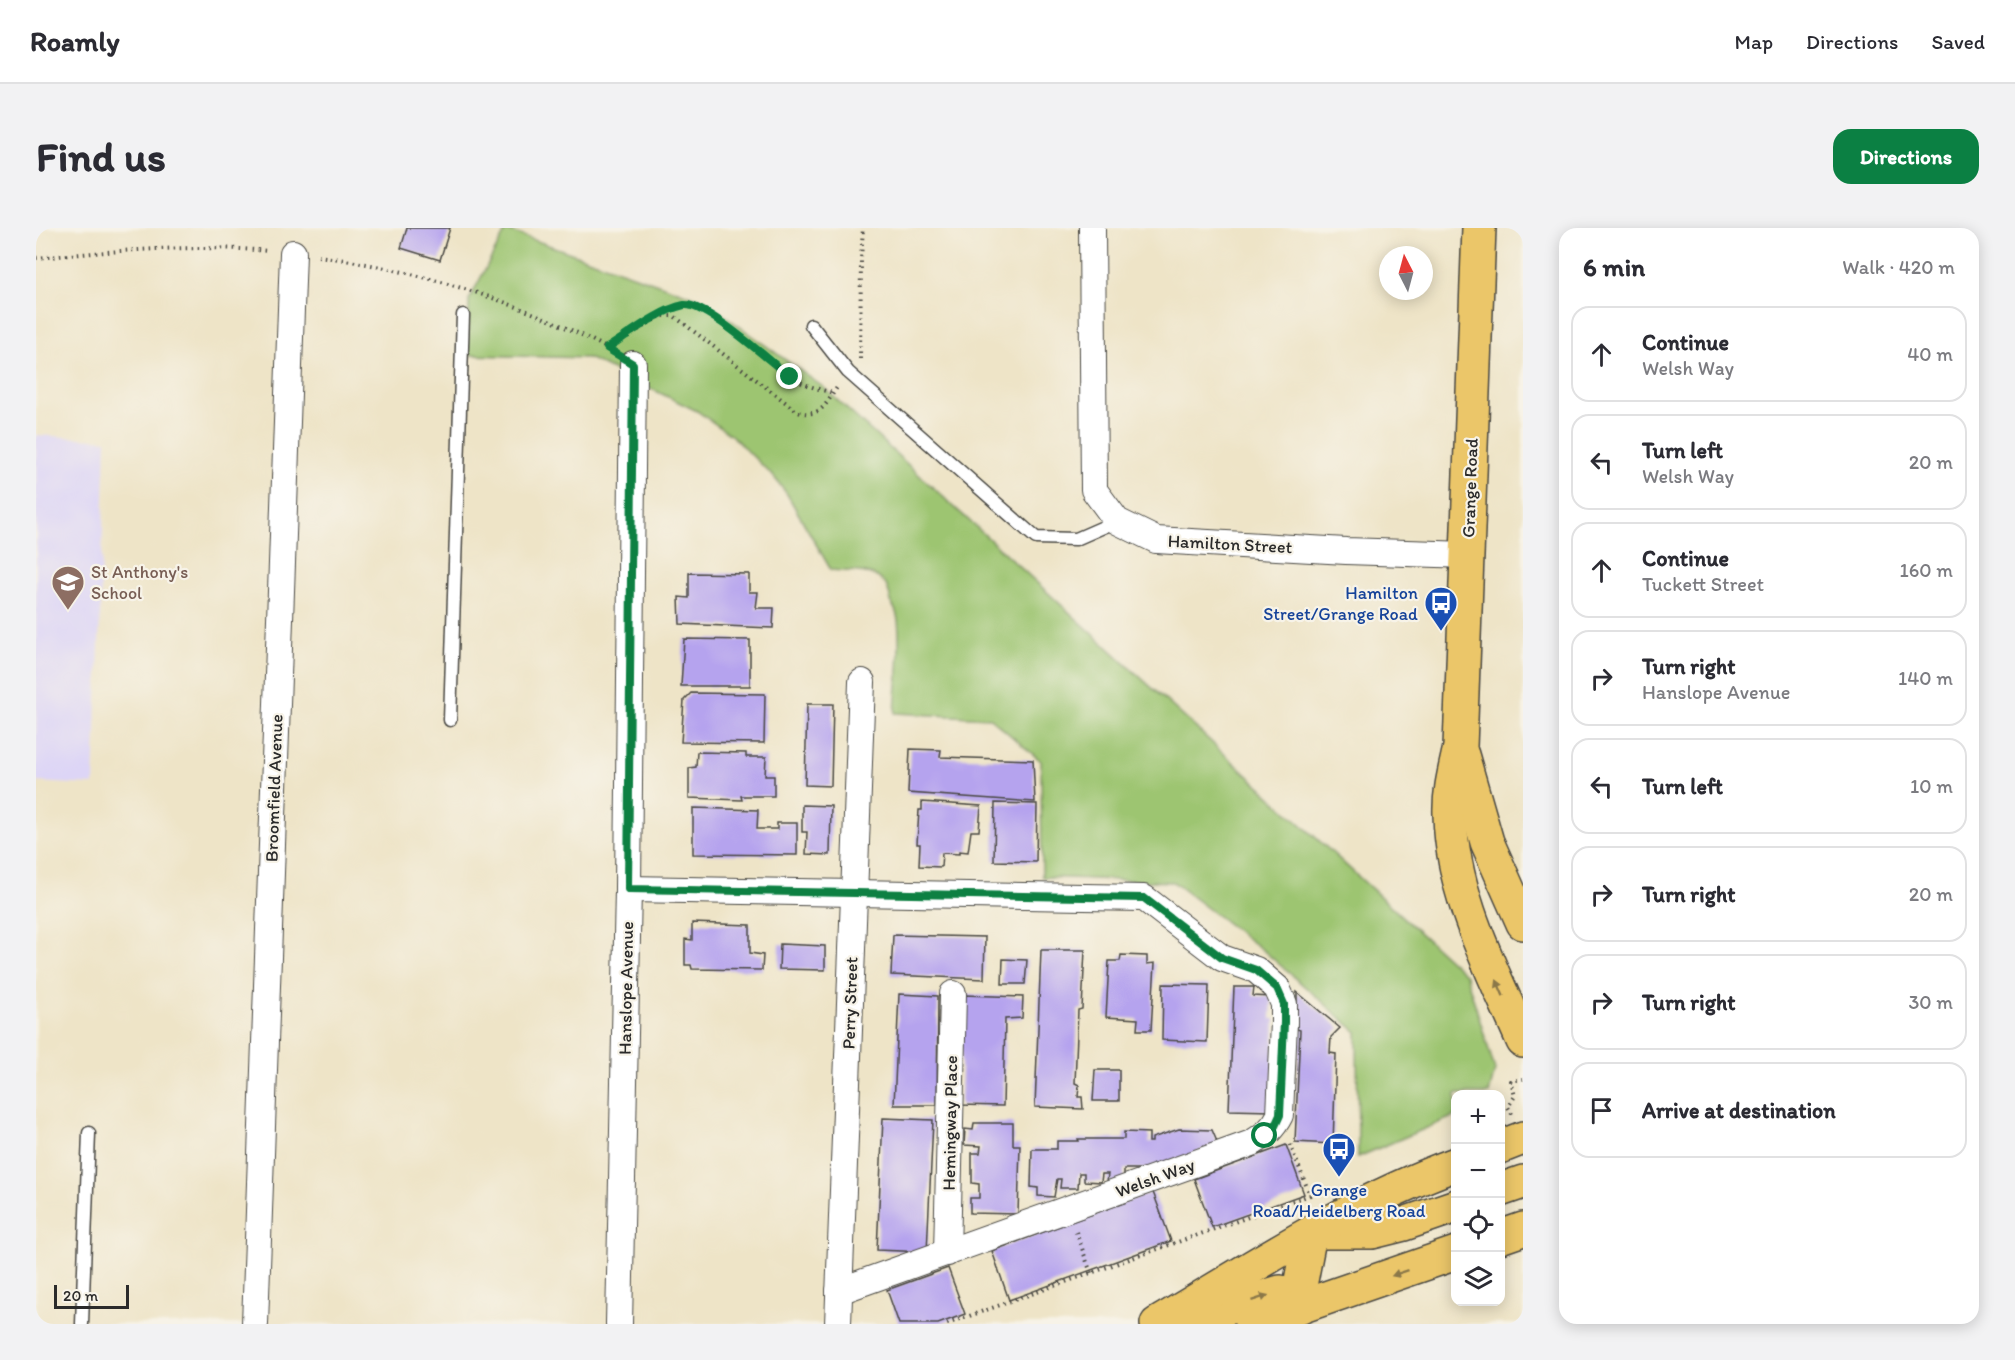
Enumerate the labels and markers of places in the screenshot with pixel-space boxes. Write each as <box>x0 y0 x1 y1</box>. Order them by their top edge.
place label: St Anthony's School <box>91 561 188 604</box>
school or university icon: St Anthony's School <box>50 564 86 611</box>
place label: Hamilton Street/Grange Road <box>1263 582 1418 625</box>
bus stop icon: Hamilton Street/Grange Road <box>1423 585 1459 632</box>
bus stop icon: Grange Road/Heidelberg Road <box>1321 1131 1357 1178</box>
place label: Grange Road/Heidelberg Road <box>1252 1179 1426 1222</box>

